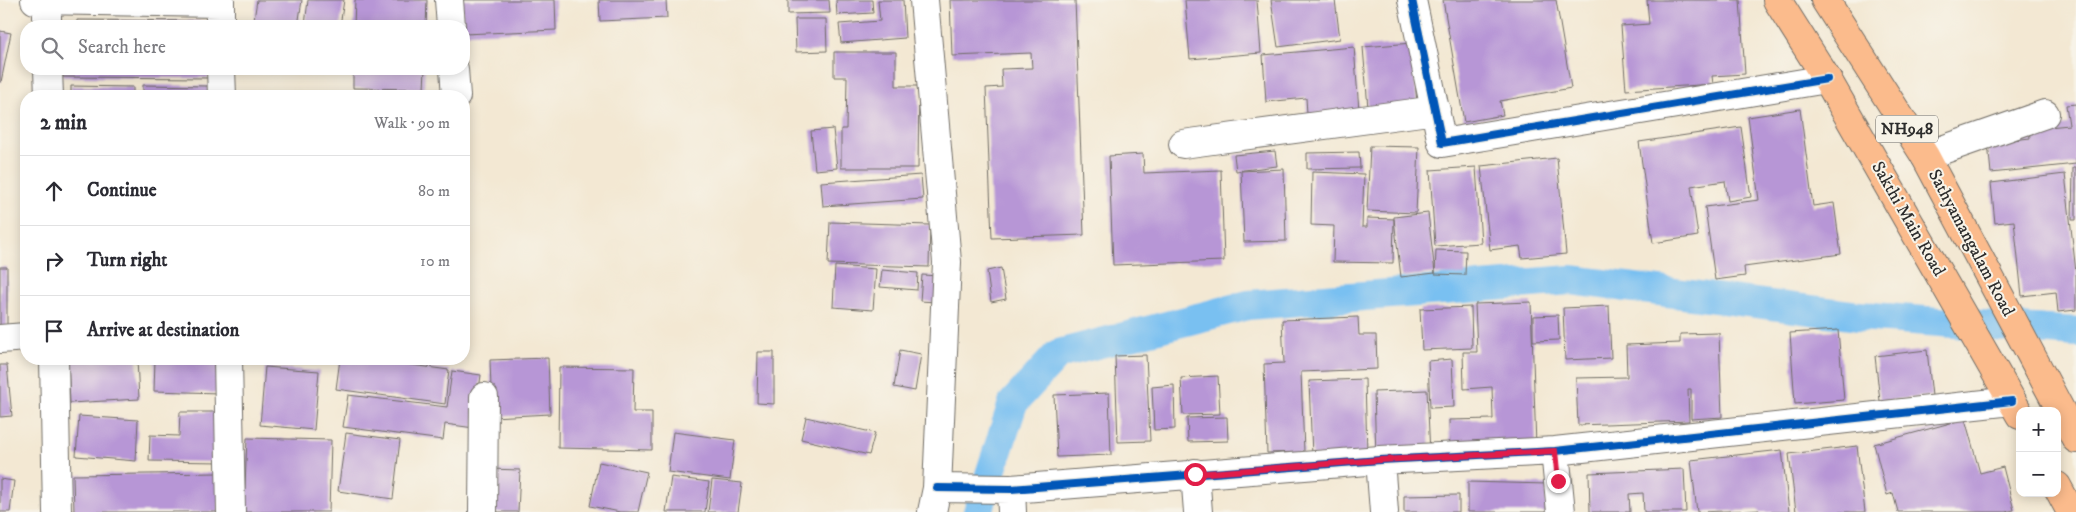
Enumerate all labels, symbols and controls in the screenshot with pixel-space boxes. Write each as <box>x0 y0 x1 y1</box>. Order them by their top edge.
search box <box>20 20 470 75</box>
icon: search <box>38 34 66 62</box>
text: Search here <box>78 36 166 59</box>
text: 2 min <box>40 110 87 136</box>
text: Walk · 90 m <box>374 113 450 133</box>
road number: NH948 <box>1876 116 1938 142</box>
street label: Sakthi Main Road <box>1866 158 1950 280</box>
street label: Sathyamangalam Road <box>1923 166 2019 320</box>
icon: ahead <box>40 177 68 205</box>
text: Continue <box>87 179 157 202</box>
text: 80 m <box>418 181 450 201</box>
icon: right <box>40 247 68 275</box>
text: Turn right <box>87 249 167 272</box>
text: 10 m <box>420 251 450 271</box>
icon: arrive <box>40 317 68 345</box>
text: Arrive at destination <box>87 319 239 342</box>
map controls <box>2016 407 2061 497</box>
button: + <box>2016 407 2061 452</box>
button: − <box>2016 452 2061 497</box>
route start <box>1184 463 1207 486</box>
route end <box>1547 470 1570 493</box>

